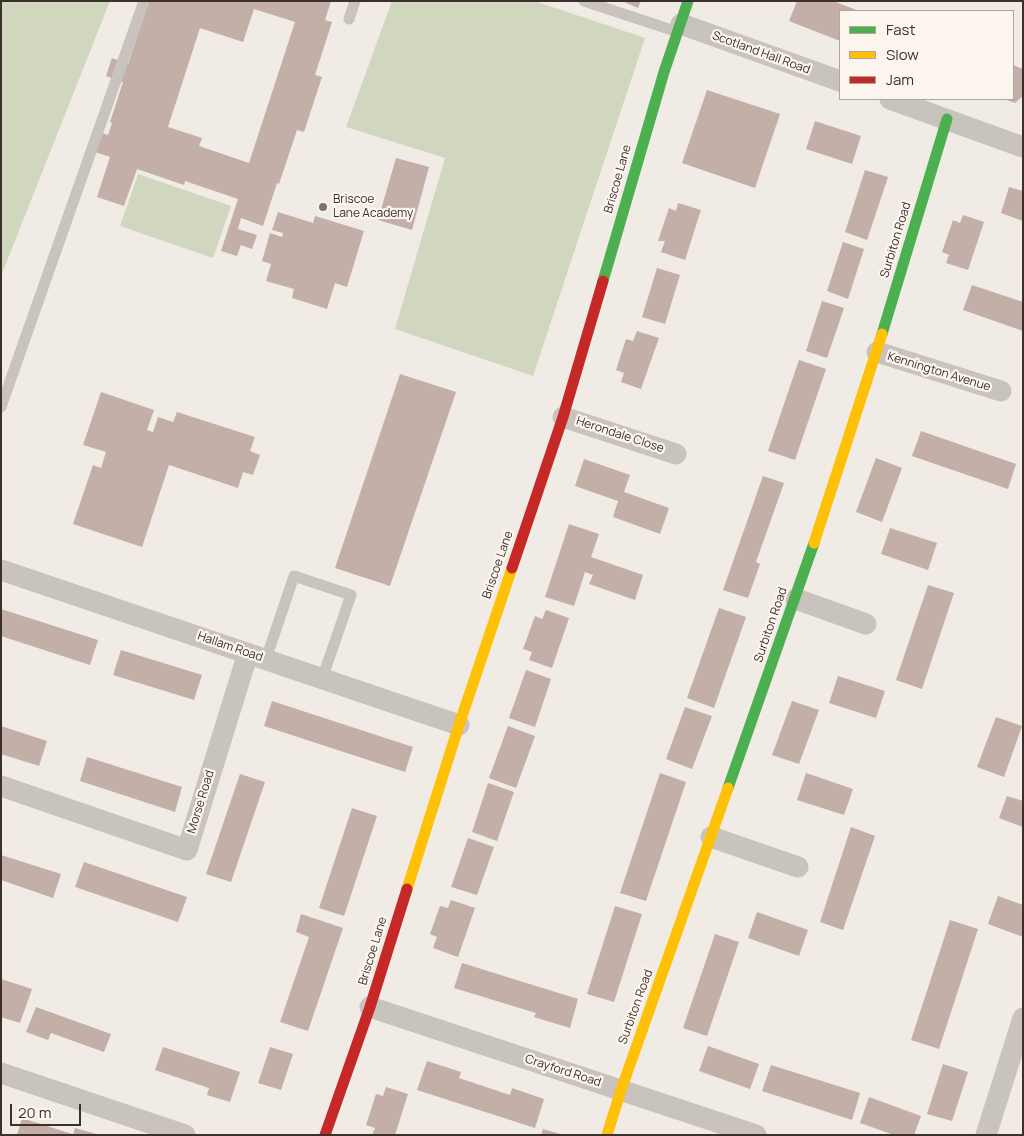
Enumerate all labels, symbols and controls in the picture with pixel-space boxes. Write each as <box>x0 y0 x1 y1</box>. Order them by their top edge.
legend <box>839 10 1014 100</box>
text: Fast <box>886 19 915 40</box>
street label: Scotland Hall Road <box>710 29 812 77</box>
text: Slow <box>886 44 919 65</box>
text: Jam <box>886 69 914 90</box>
street label: Briscoe Lane <box>601 143 635 215</box>
place label: Briscoe Lane Academy <box>333 193 413 221</box>
street label: Surbiton Road <box>878 200 914 280</box>
marker: Briscoe Lane Academy <box>317 201 329 213</box>
street label: Kennington Avenue <box>886 349 992 395</box>
street label: Herondale Close <box>574 414 666 456</box>
street label: Briscoe Lane <box>480 529 516 601</box>
street label: Surbiton Road <box>751 586 791 664</box>
street label: Hallam Road <box>195 629 265 665</box>
street label: Morse Road <box>185 769 217 835</box>
street label: Briscoe Lane <box>356 915 390 987</box>
street label: Surbiton Road <box>616 968 656 1046</box>
street label: Crayford Road <box>523 1052 603 1090</box>
scale bar <box>12 1094 84 1126</box>
text: 20 m <box>18 1102 51 1123</box>

